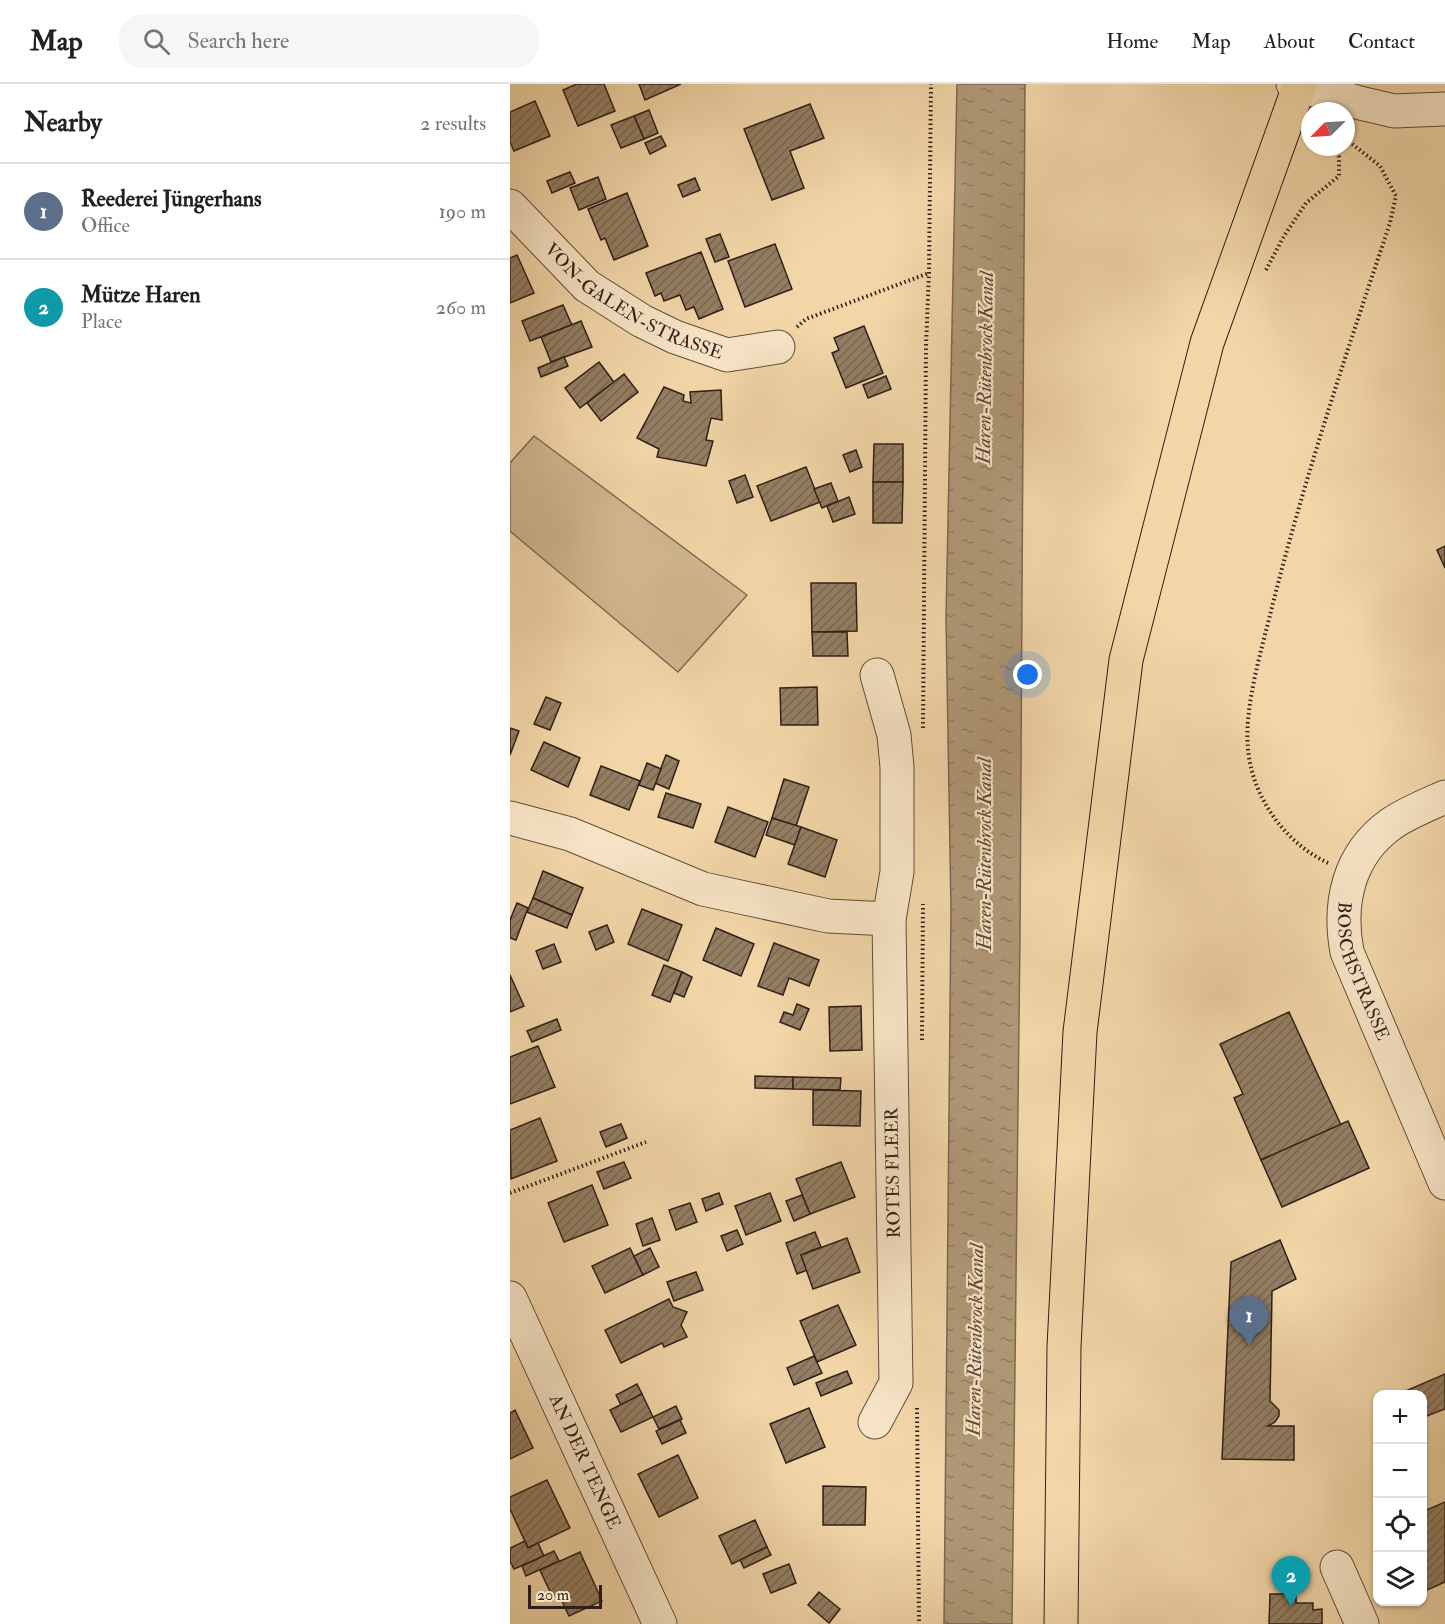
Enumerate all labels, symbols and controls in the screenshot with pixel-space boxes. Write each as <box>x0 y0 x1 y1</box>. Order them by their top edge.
search box <box>119 14 539 68</box>
text: Map <box>30 24 83 59</box>
icon: search <box>140 25 173 58</box>
text: Search here <box>188 27 289 55</box>
text: Home <box>1106 28 1158 55</box>
text: Map <box>1191 28 1231 55</box>
text: About <box>1264 28 1315 55</box>
text: Contact <box>1348 28 1415 55</box>
north arrow <box>1301 102 1355 156</box>
text: Nearby <box>24 107 102 139</box>
text: 2 results <box>420 111 486 136</box>
text: Reederei Jüngerhans <box>81 185 262 213</box>
text: 1 <box>40 199 47 224</box>
text: 190 m <box>439 199 486 224</box>
text: Office <box>81 213 130 238</box>
street label: VON-GALEN-STRASSE <box>540 238 726 364</box>
water label: Haren-Rütenbrock Kanal <box>971 269 999 465</box>
text: Mütze Haren <box>81 281 201 309</box>
text: 2 <box>38 295 49 320</box>
text: 260 m <box>436 295 486 320</box>
text: Place <box>81 309 122 334</box>
your location <box>1013 660 1042 689</box>
water label: Haren-Rütenbrock Kanal <box>972 755 997 951</box>
street label: BOSCHSTRASSE <box>1332 901 1395 1044</box>
street label: ROTES FLEER <box>880 1106 906 1238</box>
water label: Haren-Rütenbrock Kanal <box>961 1241 989 1437</box>
pin: 1 <box>1230 1296 1268 1346</box>
street label: AN DER TENGE <box>544 1390 626 1533</box>
map controls <box>1373 1390 1427 1606</box>
button: + <box>1373 1390 1427 1444</box>
button: − <box>1373 1444 1427 1498</box>
button: locate <box>1373 1498 1427 1552</box>
button: layers <box>1373 1552 1427 1606</box>
pin: 2 <box>1272 1556 1310 1606</box>
scale bar <box>528 1582 602 1610</box>
text: 20 m <box>537 1585 569 1605</box>

